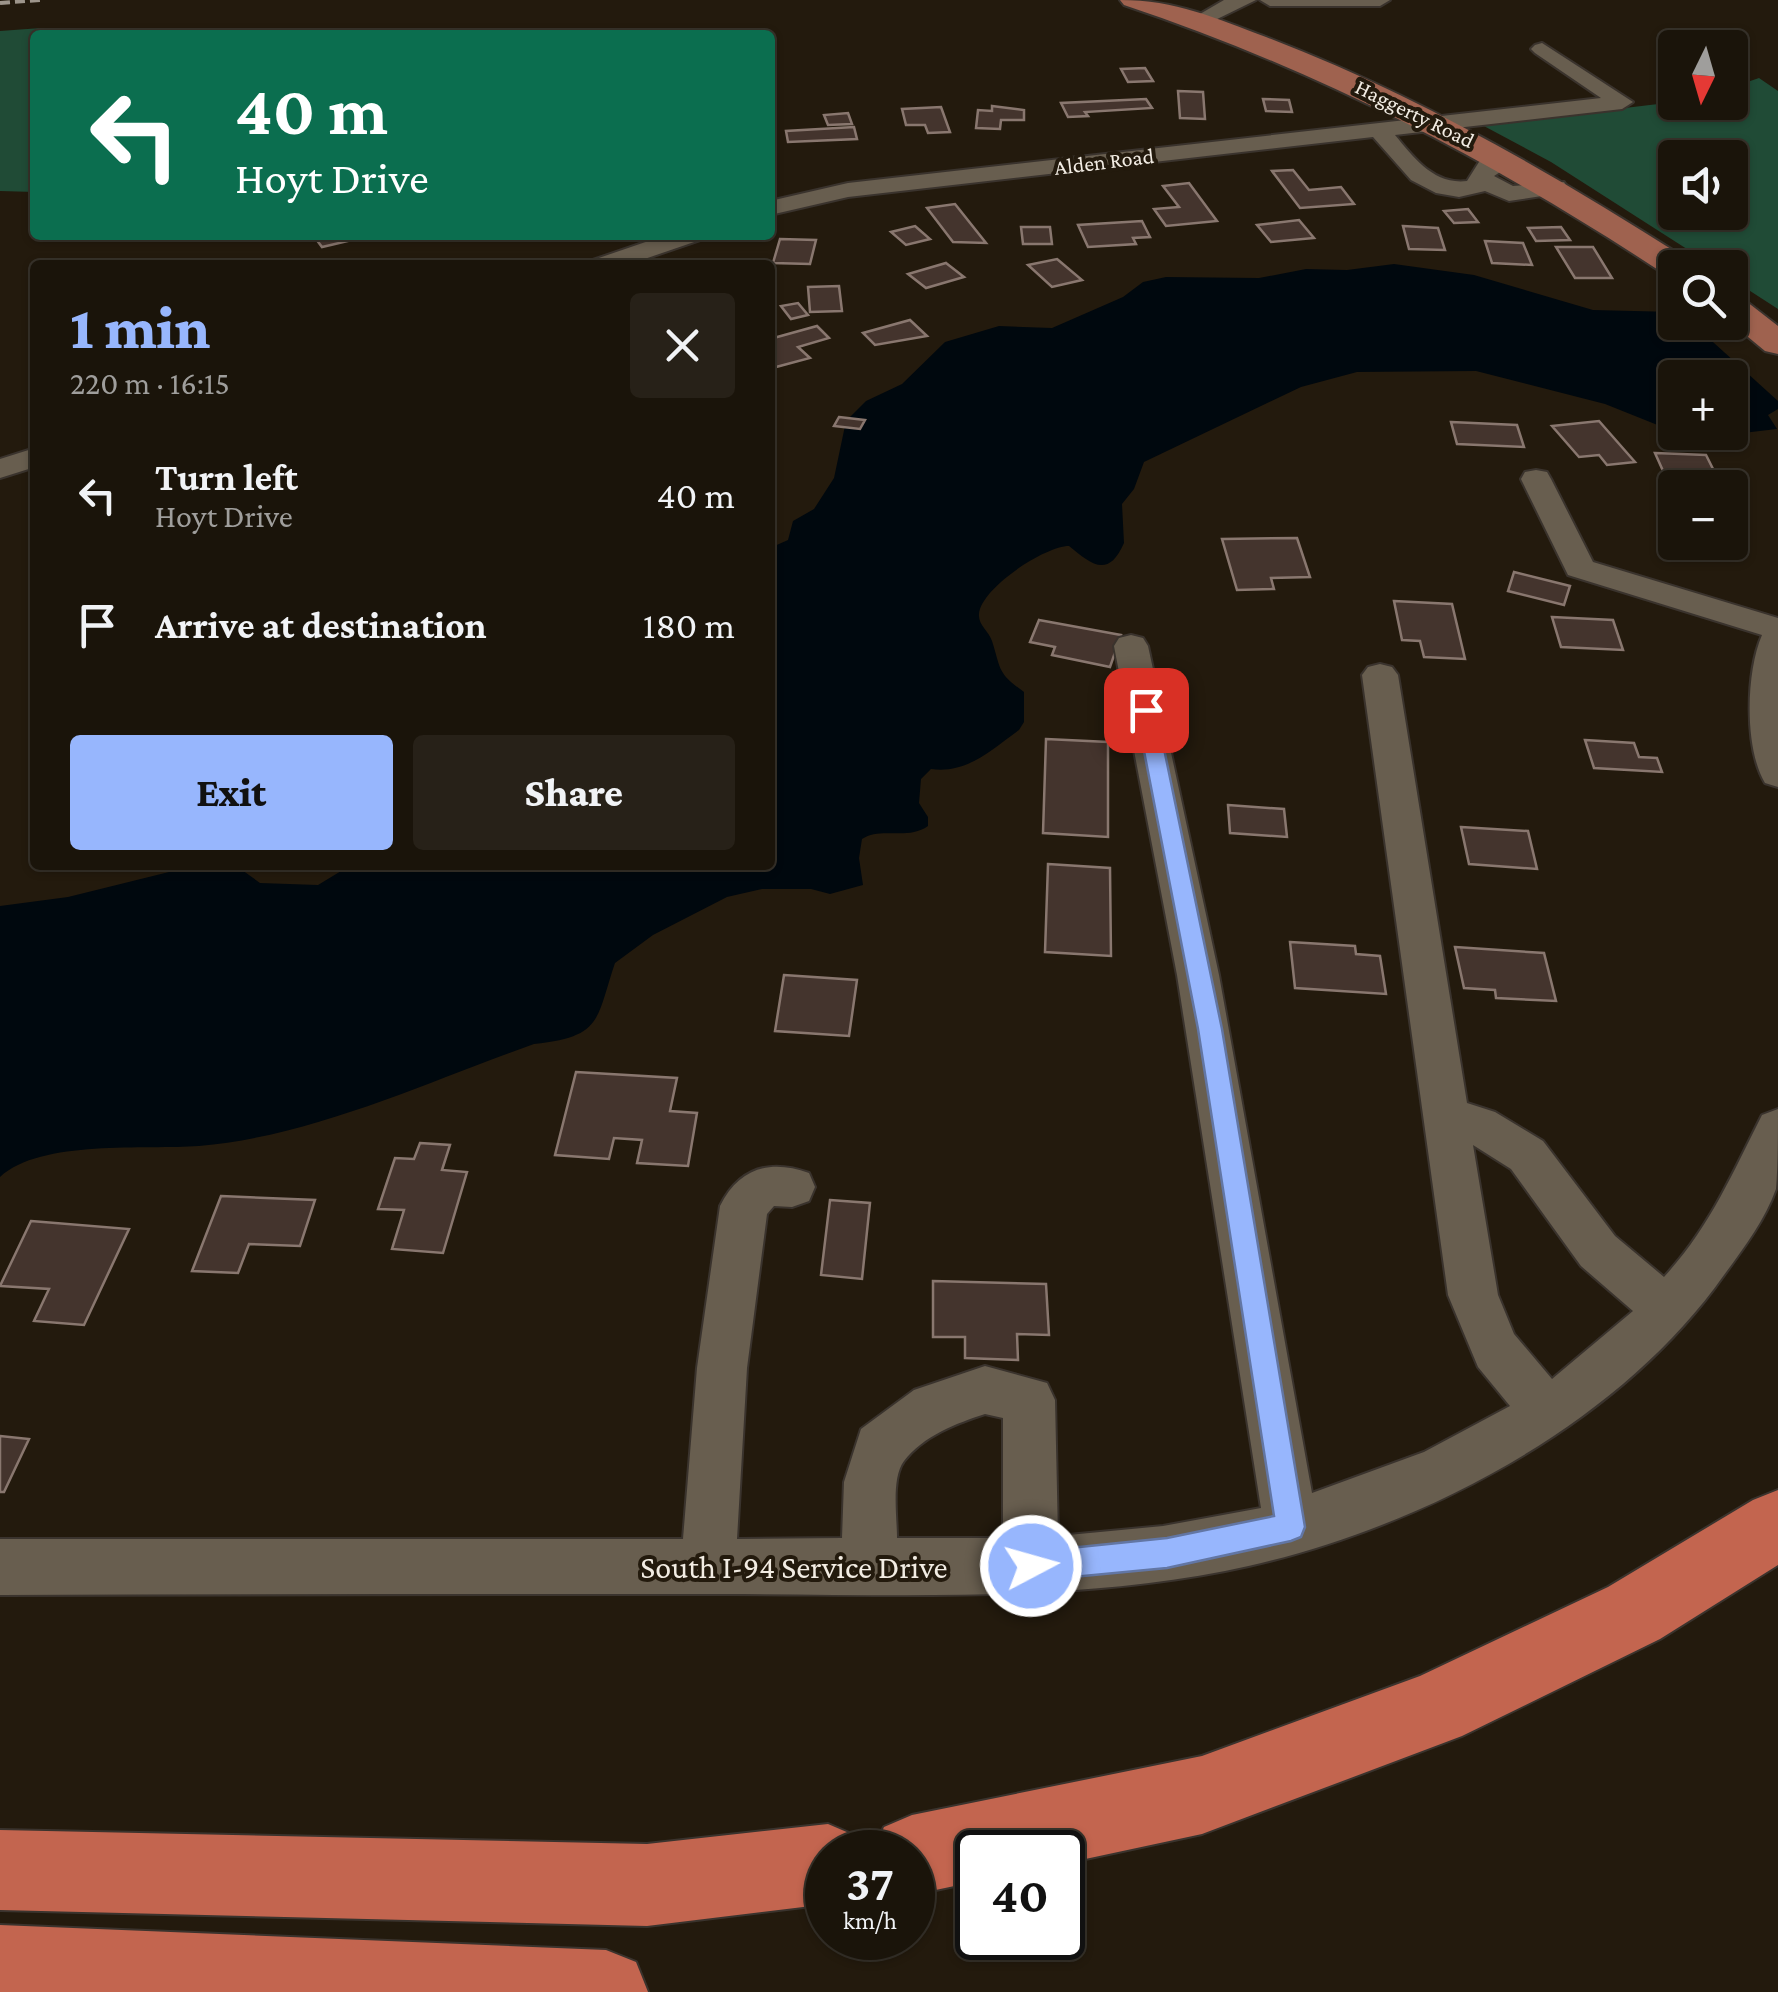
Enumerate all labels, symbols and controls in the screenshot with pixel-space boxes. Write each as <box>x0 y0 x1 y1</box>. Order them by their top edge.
north arrow <box>1658 30 1748 120</box>
map controls <box>1658 30 1748 560</box>
icon: left <box>70 70 200 200</box>
text: 40 m <box>235 71 388 149</box>
street label: Haggerty Road <box>1351 74 1479 153</box>
button: sound <box>1658 140 1748 230</box>
street label: Alden Road <box>1053 143 1156 180</box>
text: Hoyt Drive <box>235 153 429 203</box>
button: search <box>1658 250 1748 340</box>
button: close <box>630 293 735 398</box>
text: 1 min <box>70 294 210 361</box>
button: + <box>1658 360 1748 450</box>
text: 220 m · 16:15 <box>70 365 230 401</box>
text: Turn left <box>155 456 298 498</box>
icon: left <box>70 468 125 523</box>
button: − <box>1658 470 1748 560</box>
text: 40 m <box>656 474 735 516</box>
text: Hoyt Drive <box>155 498 293 534</box>
icon: arrive <box>70 598 125 653</box>
text: Arrive at destination <box>155 604 487 646</box>
text: 180 m <box>643 604 735 646</box>
pin <box>1104 668 1189 753</box>
icon: arrive <box>1119 683 1174 738</box>
button: Exit <box>70 735 393 850</box>
button: Share <box>413 735 735 850</box>
position arrow <box>979 1514 1083 1618</box>
street label: South I-94 Service Drive <box>640 1549 948 1585</box>
speed limit sign: 40 <box>955 1830 1085 1960</box>
text: 37 <box>846 1855 894 1911</box>
text: km/h <box>843 1907 897 1934</box>

